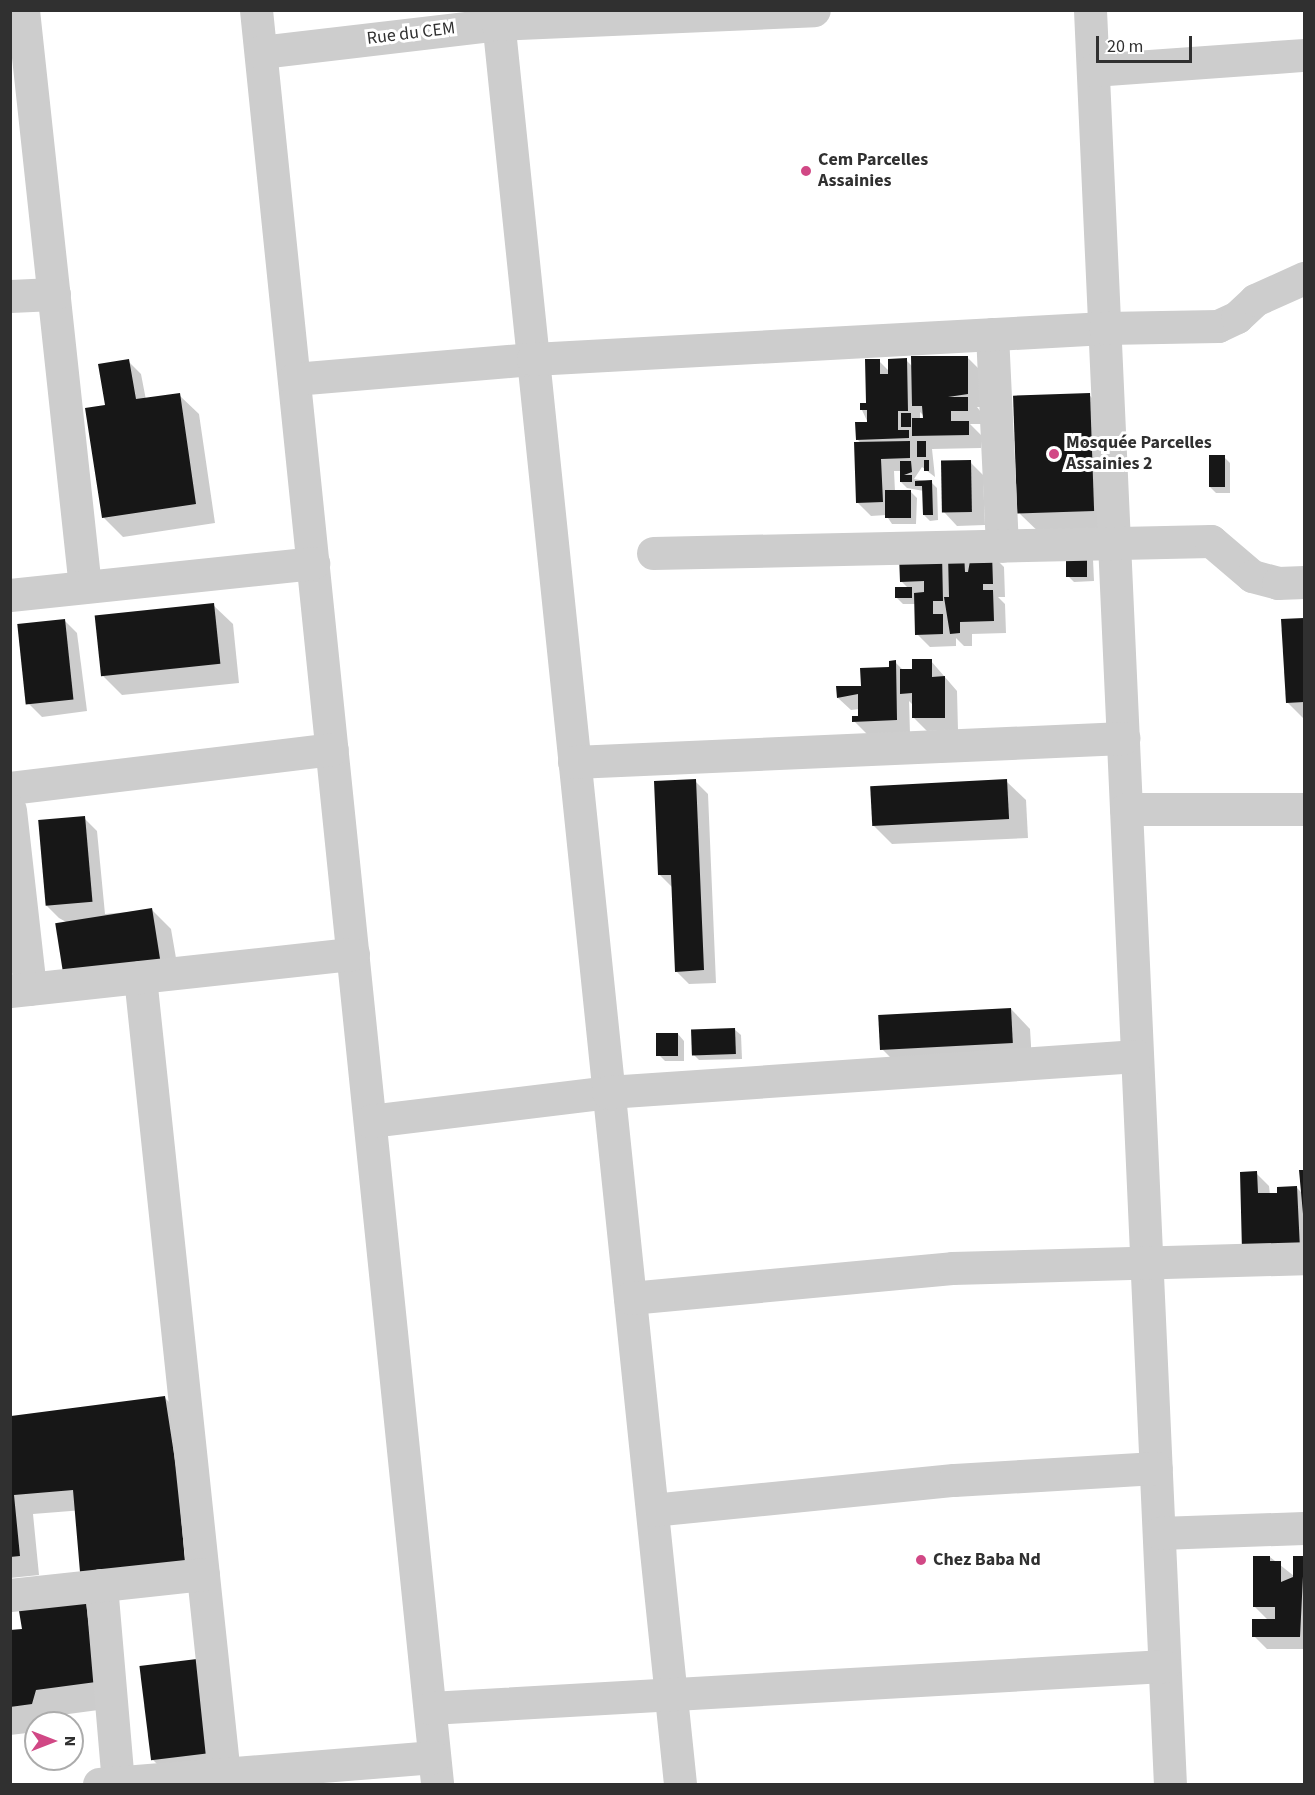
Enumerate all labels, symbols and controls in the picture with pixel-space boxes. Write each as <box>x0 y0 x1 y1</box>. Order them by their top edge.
street label: Rue du CEM <box>366 18 456 50</box>
scale bar <box>1099 24 1195 62</box>
text: 20 m <box>1107 34 1143 59</box>
place label: Cem Parcelles Assainies <box>818 150 928 192</box>
marker: Cem Parcelles Assainies <box>799 164 813 178</box>
place label: Mosquée Parcelles Assainies 2 <box>1066 433 1212 476</box>
marker: Mosquée Parcelles Assainies 2 <box>1047 447 1061 461</box>
place label: Chez Baba Nd <box>933 1549 1041 1571</box>
marker: Chez Baba Nd <box>914 1553 928 1567</box>
north arrow <box>24 1711 84 1771</box>
text: N <box>59 1736 81 1746</box>

